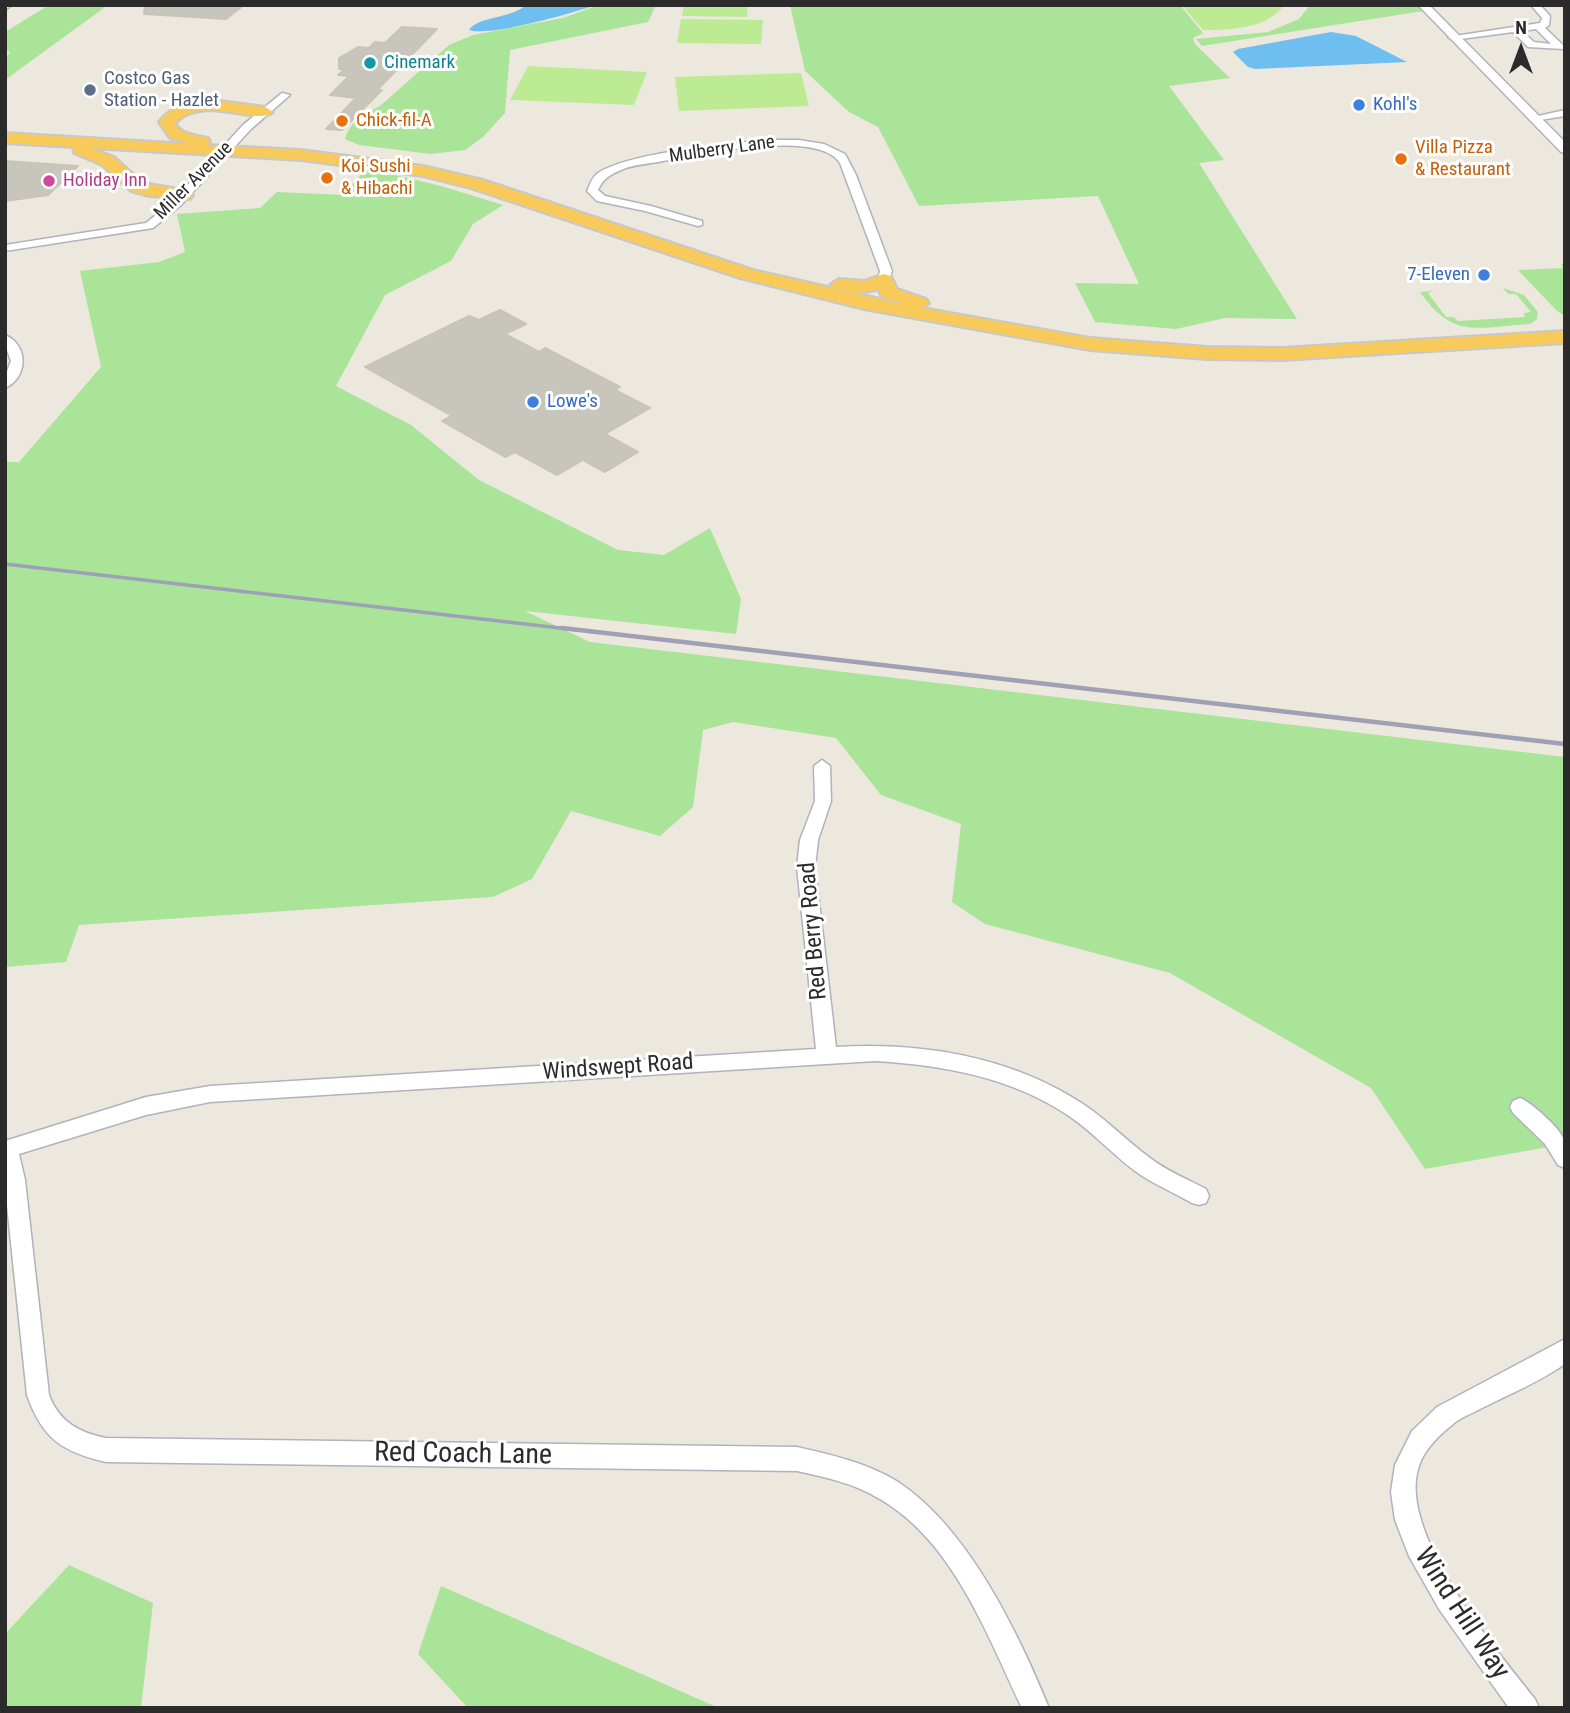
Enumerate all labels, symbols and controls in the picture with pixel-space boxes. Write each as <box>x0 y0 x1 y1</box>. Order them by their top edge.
north arrow <box>1486 14 1556 84</box>
text: N <box>1515 16 1527 39</box>
place label: Cinemark <box>384 52 455 74</box>
marker: Cinemark <box>362 55 378 71</box>
place label: Costco Gas Station - Hazlet <box>104 68 219 112</box>
marker: Costco Gas Station - Hazlet <box>82 82 98 98</box>
place label: Kohl's <box>1373 94 1417 116</box>
marker: Kohl's <box>1351 97 1367 113</box>
place label: Chick-fil-A <box>356 110 432 132</box>
marker: Chick-fil-A <box>334 113 350 129</box>
street label: Mulberry Lane <box>668 131 776 169</box>
street label: Miller Avenue <box>150 137 238 225</box>
place label: Villa Pizza & Restaurant <box>1415 137 1511 181</box>
marker: Villa Pizza & Restaurant <box>1393 151 1409 167</box>
place label: Koi Sushi & Hibachi <box>341 156 413 200</box>
place label: Holiday Inn <box>63 170 147 192</box>
marker: Koi Sushi & Hibachi <box>319 170 335 186</box>
marker: Holiday Inn <box>41 173 57 189</box>
place label: 7-Eleven <box>1407 264 1470 286</box>
marker: 7-Eleven <box>1476 267 1492 283</box>
place label: Lowe's <box>547 391 598 413</box>
marker: Lowe's <box>525 394 541 410</box>
street label: Red Berry Road <box>794 861 834 1001</box>
street label: Windswept Road <box>542 1049 694 1087</box>
street label: Red Coach Lane <box>374 1437 552 1473</box>
street label: Wind Hill Way <box>1406 1542 1516 1686</box>

